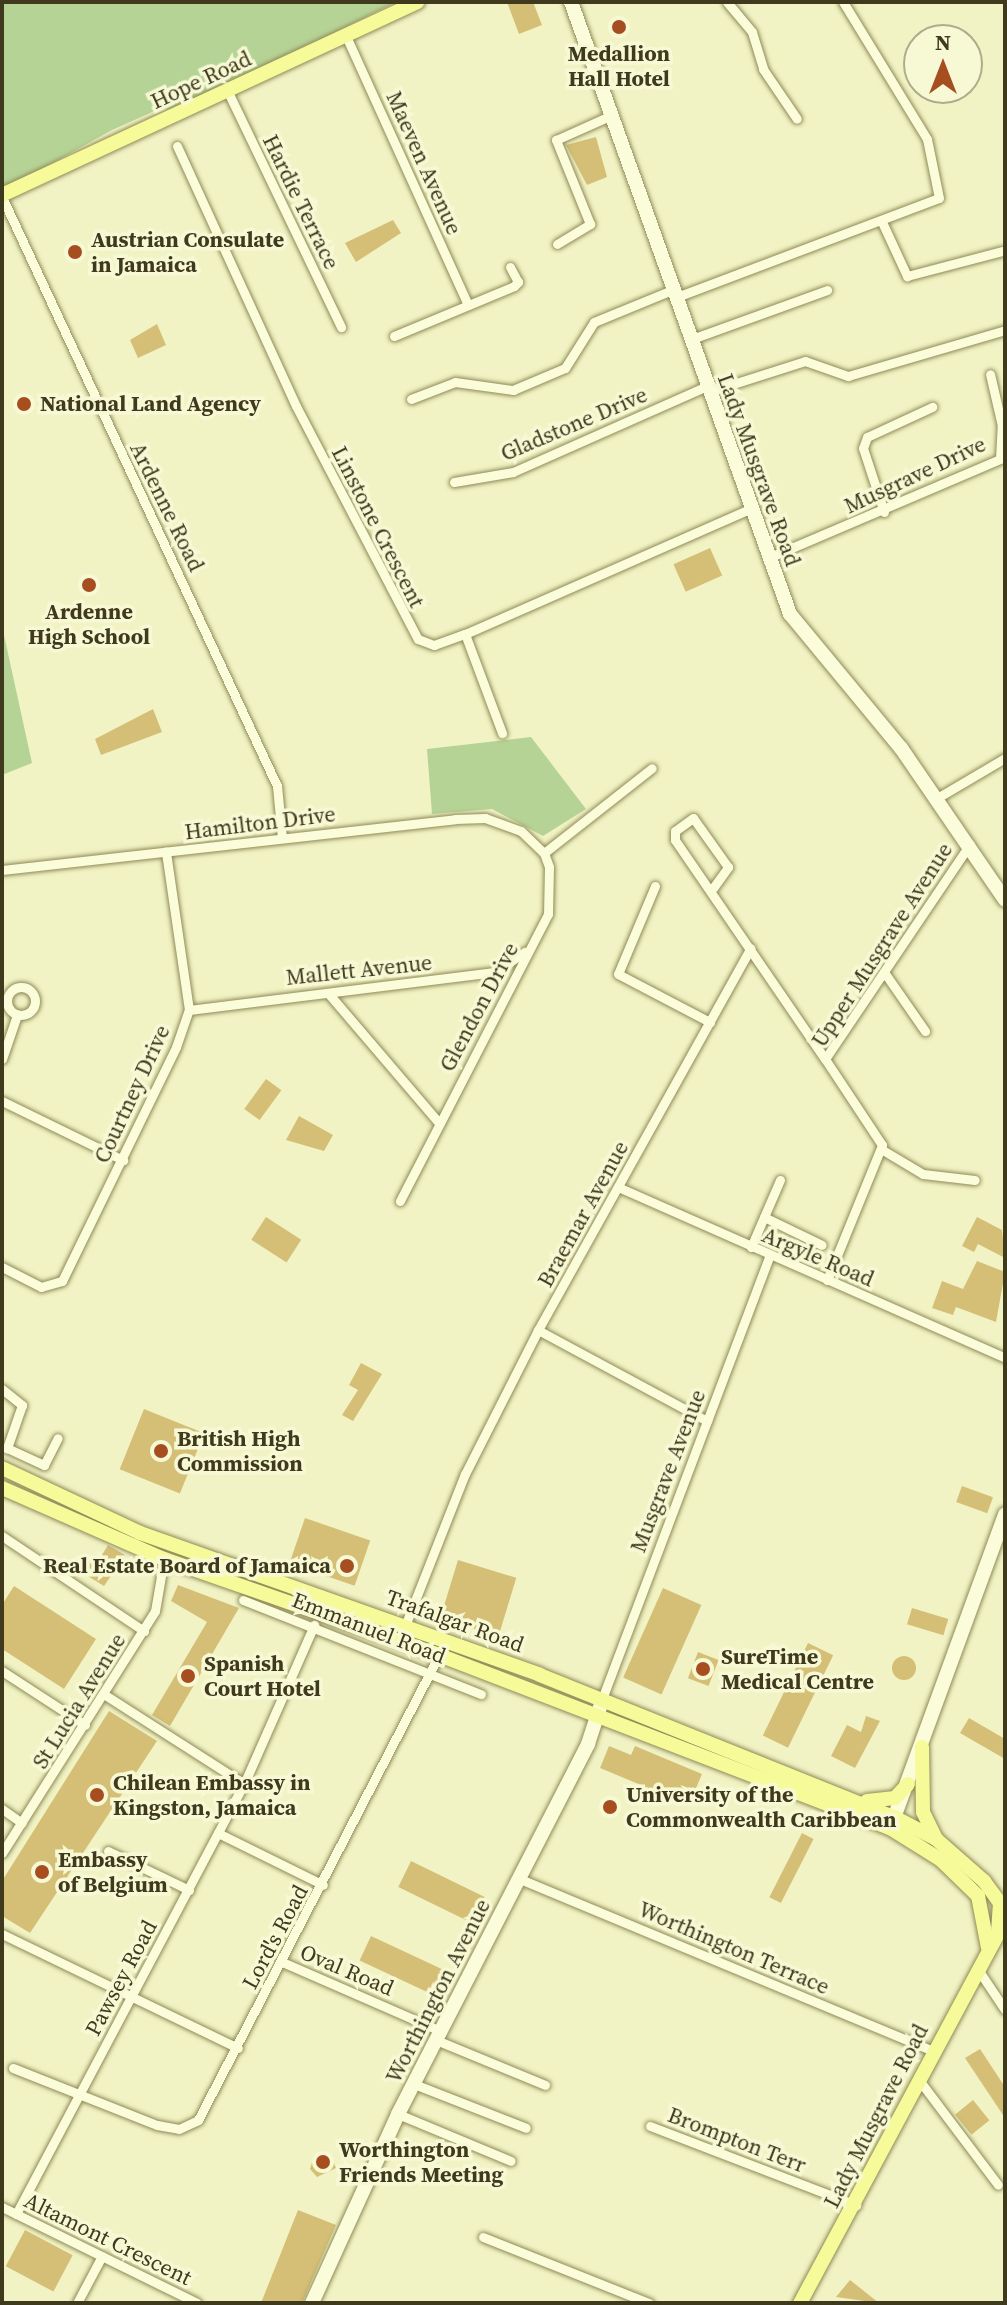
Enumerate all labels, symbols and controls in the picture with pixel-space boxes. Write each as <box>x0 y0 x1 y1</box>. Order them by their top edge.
marker: Medallion Hall Hotel <box>610 18 628 36</box>
north arrow <box>903 24 983 104</box>
text: N <box>935 27 951 57</box>
place label: Medallion Hall Hotel <box>568 40 670 92</box>
street label: Hope Road <box>147 45 255 115</box>
street label: Maeven Avenue <box>381 87 467 239</box>
street label: Hardie Terrace <box>257 130 345 274</box>
place label: Austrian Consulate in Jamaica <box>91 226 284 278</box>
marker: Austrian Consulate in Jamaica <box>66 243 84 261</box>
street label: Lady Musgrave Road <box>712 370 806 570</box>
street label: Gladstone Drive <box>497 381 651 467</box>
place label: National Land Agency <box>40 391 261 417</box>
marker: National Land Agency <box>15 395 33 413</box>
street label: Musgrave Drive <box>840 431 990 519</box>
street label: Ardenne Road <box>124 438 210 576</box>
street label: Linstone Crescent <box>326 442 430 612</box>
marker: Ardenne High School <box>80 576 98 594</box>
place label: Ardenne High School <box>28 598 150 650</box>
street label: Hamilton Drive <box>183 801 337 845</box>
street label: Upper Musgrave Avenue <box>806 838 958 1052</box>
street label: Glendon Drive <box>434 938 524 1076</box>
street label: Mallett Avenue <box>285 949 433 991</box>
street label: Courtney Drive <box>89 1021 175 1167</box>
street label: Braemar Avenue <box>532 1136 634 1292</box>
street label: Argyle Road <box>758 1222 878 1292</box>
street label: Musgrave Avenue <box>625 1386 711 1556</box>
place label: British High Commission <box>177 1425 303 1476</box>
marker: British High Commission <box>152 1442 170 1460</box>
place label: Real Estate Board of Jamaica <box>43 1553 331 1579</box>
marker: Real Estate Board of Jamaica <box>338 1557 356 1575</box>
street label: Trafalgar Road <box>383 1584 527 1658</box>
street label: Emmanuel Road <box>288 1587 450 1669</box>
street label: St Lucia Avenue <box>27 1629 131 1773</box>
place label: SureTime Medical Centre <box>721 1643 874 1694</box>
place label: Spanish Court Hotel <box>204 1650 321 1702</box>
marker: SureTime Medical Centre <box>692 1658 714 1680</box>
marker: Spanish Court Hotel <box>179 1667 197 1685</box>
place label: Chilean Embassy in Kingston, Jamaica <box>113 1769 310 1820</box>
place label: University of the Commonwealth Caribbean <box>626 1781 896 1832</box>
marker: Chilean Embassy in Kingston, Jamaica <box>88 1786 106 1804</box>
marker: University of the Commonwealth Caribbean <box>601 1798 619 1816</box>
place label: Embassy of Belgium <box>58 1846 168 1898</box>
marker: Embassy of Belgium <box>33 1863 51 1881</box>
street label: Lord's Road <box>237 1880 313 1994</box>
street label: Worthington Avenue <box>380 1895 496 2087</box>
street label: Worthington Terrace <box>634 1896 834 2000</box>
street label: Pawsey Road <box>80 1916 162 2040</box>
street label: Oval Road <box>296 1938 398 2002</box>
street label: Lady Musgrave Road <box>818 2020 934 2212</box>
street label: Brompton Terr <box>664 2101 810 2179</box>
place label: Worthington Friends Meeting <box>339 2136 503 2188</box>
marker: Worthington Friends Meeting <box>314 2153 332 2171</box>
street label: Altamont Crescent <box>20 2187 196 2291</box>

